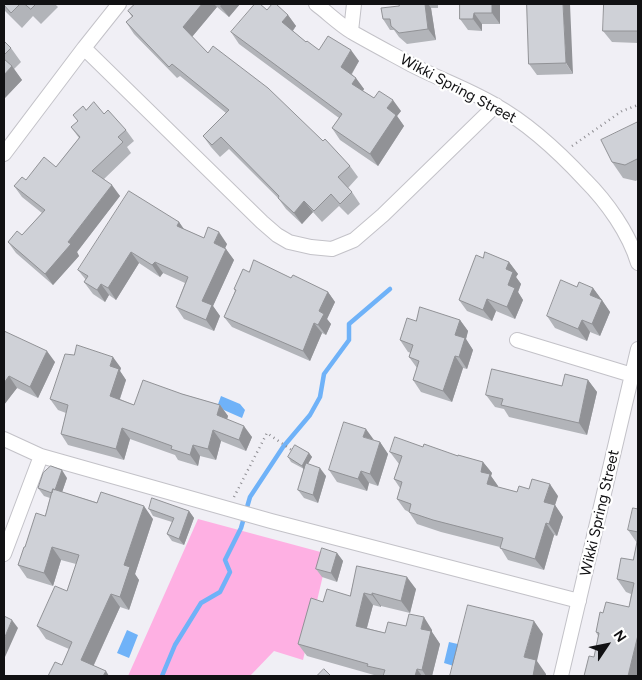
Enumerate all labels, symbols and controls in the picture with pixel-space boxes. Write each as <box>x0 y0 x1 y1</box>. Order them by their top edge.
street label: Wikki Spring Street <box>397 51 519 127</box>
street label: Wikki Spring Street <box>577 448 623 578</box>
north arrow <box>582 620 632 670</box>
text: N <box>610 627 630 646</box>

